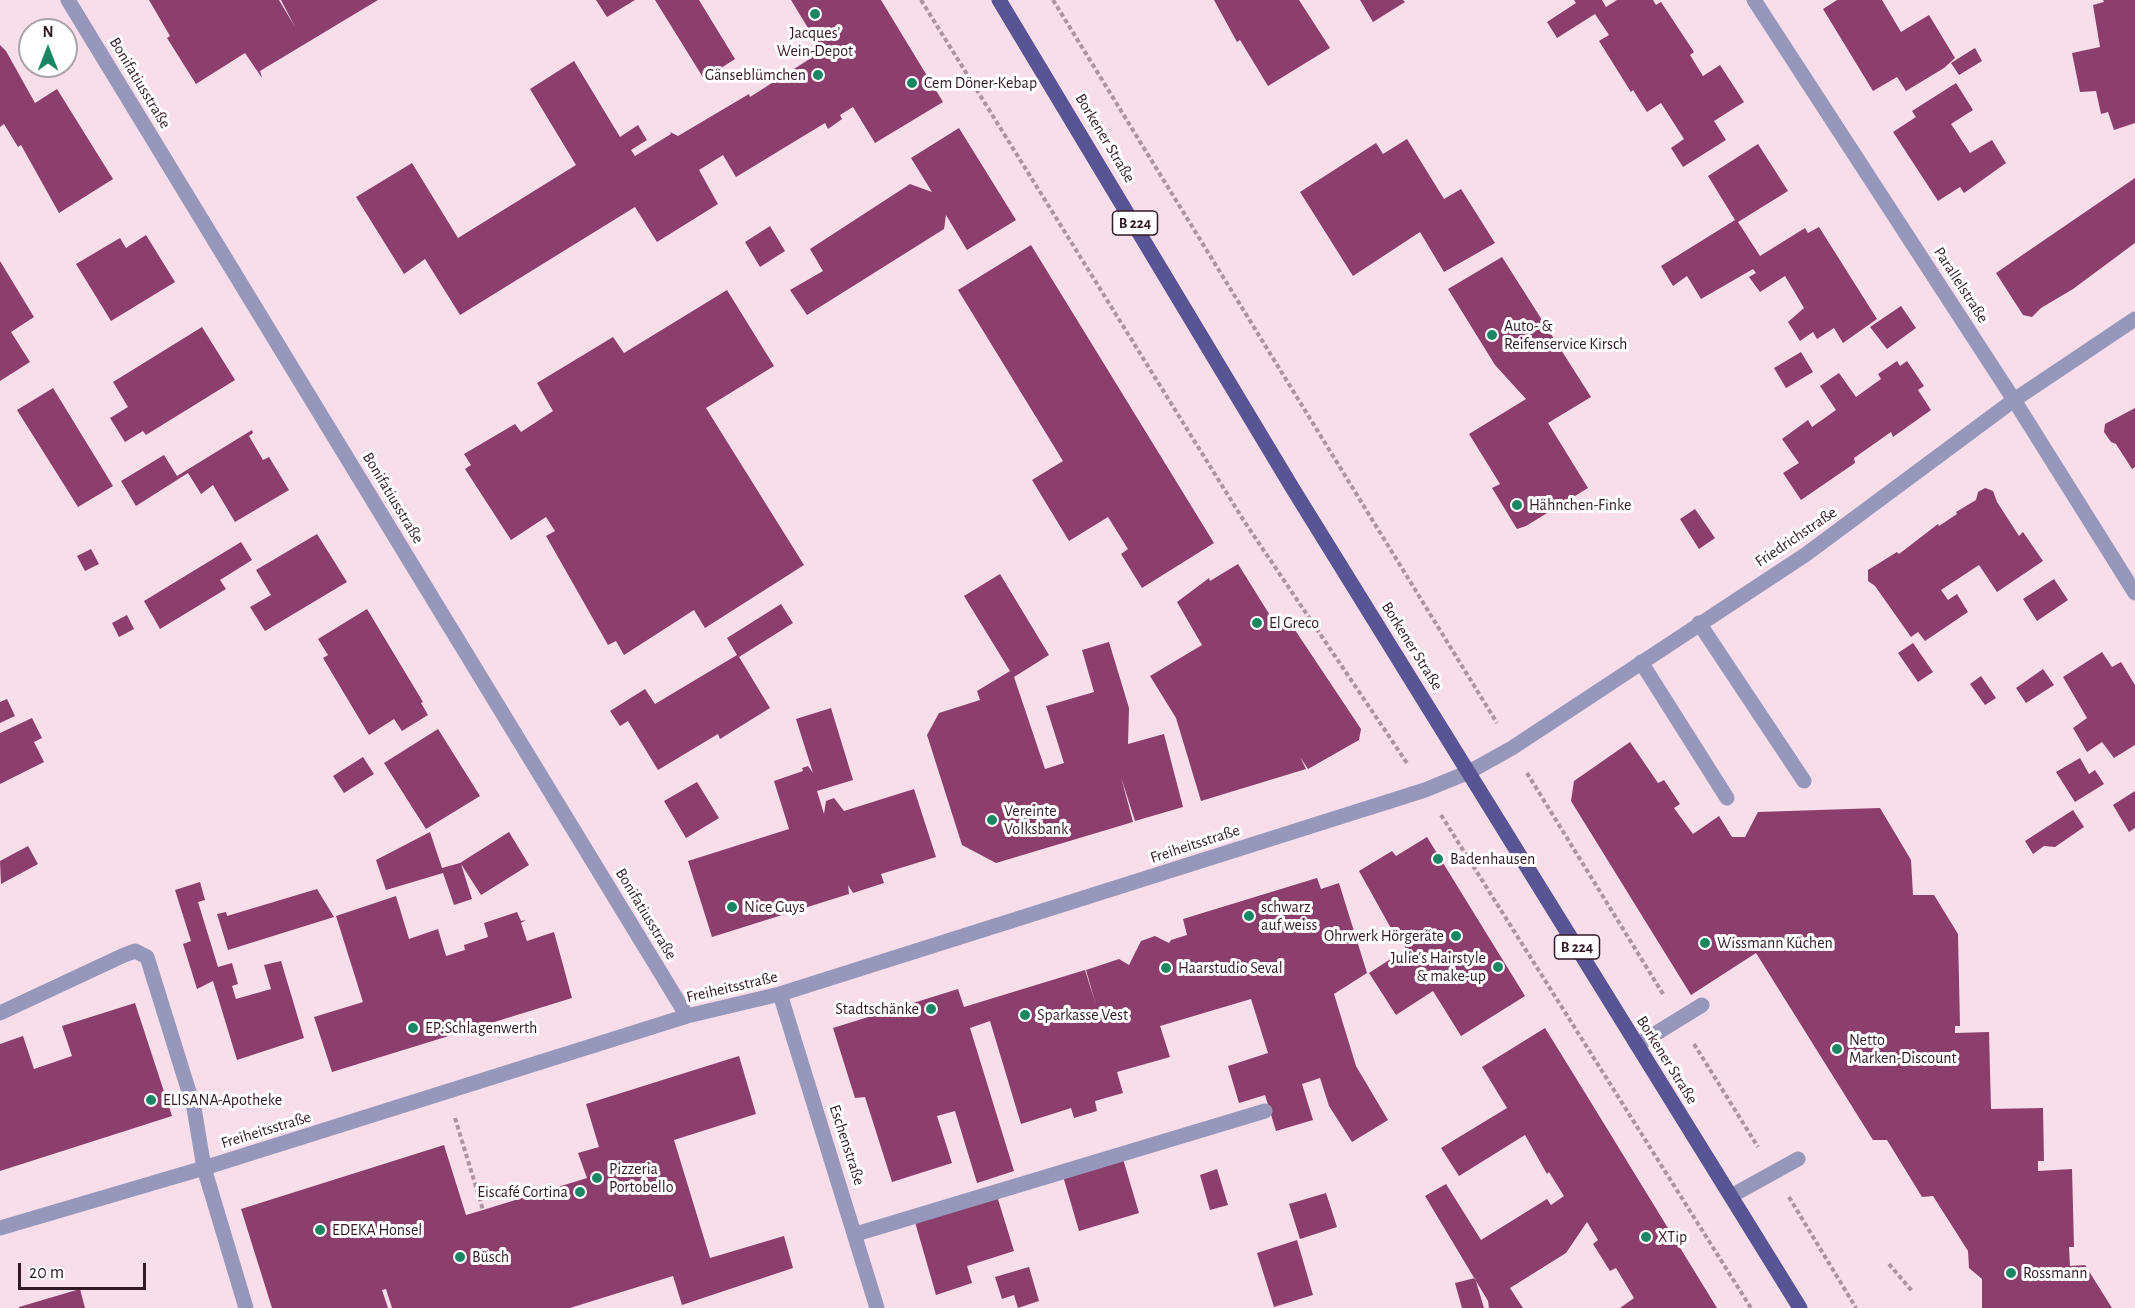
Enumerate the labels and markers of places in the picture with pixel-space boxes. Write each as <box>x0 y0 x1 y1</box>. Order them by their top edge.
marker: Jacques’ Wein-Depot <box>808 7 822 21</box>
place label: Jacques’ Wein-Depot <box>777 23 853 61</box>
place label: Gänseblümchen <box>705 65 806 85</box>
marker: Gänseblümchen <box>811 68 825 82</box>
place label: Cem Döner-Kebap <box>924 73 1037 93</box>
marker: Cem Döner-Kebap <box>905 76 919 90</box>
place label: Auto- & Reifenservice Kirsch <box>1504 316 1627 354</box>
marker: Auto- & Reifenservice Kirsch <box>1485 328 1499 342</box>
place label: Hähnchen-Finke <box>1529 495 1631 515</box>
marker: Hähnchen-Finke <box>1510 498 1524 512</box>
place label: El Greco <box>1269 613 1319 633</box>
marker: El Greco <box>1250 616 1264 630</box>
place label: Vereinte Volksbank <box>1004 801 1068 839</box>
marker: Vereinte Volksbank <box>985 813 999 827</box>
place label: Badenhausen <box>1450 849 1535 869</box>
marker: Badenhausen <box>1431 852 1445 866</box>
place label: Nice Guys <box>744 897 805 917</box>
place label: schwarz auf weiss <box>1261 897 1318 935</box>
marker: Nice Guys <box>725 900 739 914</box>
marker: schwarz auf weiss <box>1242 909 1256 923</box>
place label: Ohrwerk Hörgeräte <box>1324 926 1444 946</box>
marker: Ohrwerk Hörgeräte <box>1449 929 1463 943</box>
place label: Wissmann Küchen <box>1717 933 1833 953</box>
marker: Wissmann Küchen <box>1698 936 1712 950</box>
place label: Julie's Hairstyle & make-up <box>1391 948 1486 986</box>
place label: Haarstudio Seval <box>1178 958 1283 978</box>
marker: Julie's Hairstyle & make-up <box>1491 960 1505 974</box>
marker: Haarstudio Seval <box>1159 961 1173 975</box>
place label: Stadtschänke <box>835 999 919 1019</box>
marker: Stadtschänke <box>924 1002 938 1016</box>
place label: Sparkasse Vest <box>1037 1005 1128 1025</box>
marker: Sparkasse Vest <box>1018 1008 1032 1022</box>
place label: EP:Schlagenwerth <box>425 1018 537 1038</box>
marker: EP:Schlagenwerth <box>406 1021 420 1035</box>
place label: Netto Marken-Discount <box>1849 1030 1956 1068</box>
marker: Netto Marken-Discount <box>1830 1042 1844 1056</box>
place label: ELISANA-Apotheke <box>163 1090 282 1110</box>
marker: ELISANA-Apotheke <box>144 1093 158 1107</box>
place label: Pizzeria Portobello <box>609 1159 674 1197</box>
marker: Pizzeria Portobello <box>590 1171 604 1185</box>
place label: Eiscafé Cortina <box>477 1182 568 1202</box>
marker: Eiscafé Cortina <box>573 1185 587 1199</box>
place label: EDEKA Honsel <box>332 1220 422 1240</box>
marker: EDEKA Honsel <box>313 1223 327 1237</box>
place label: XTip <box>1658 1227 1687 1247</box>
marker: XTip <box>1639 1230 1653 1244</box>
place label: Büsch <box>472 1247 509 1267</box>
marker: Büsch <box>453 1250 467 1264</box>
place label: Rossmann <box>2023 1263 2087 1283</box>
marker: Rossmann <box>2004 1266 2018 1280</box>

